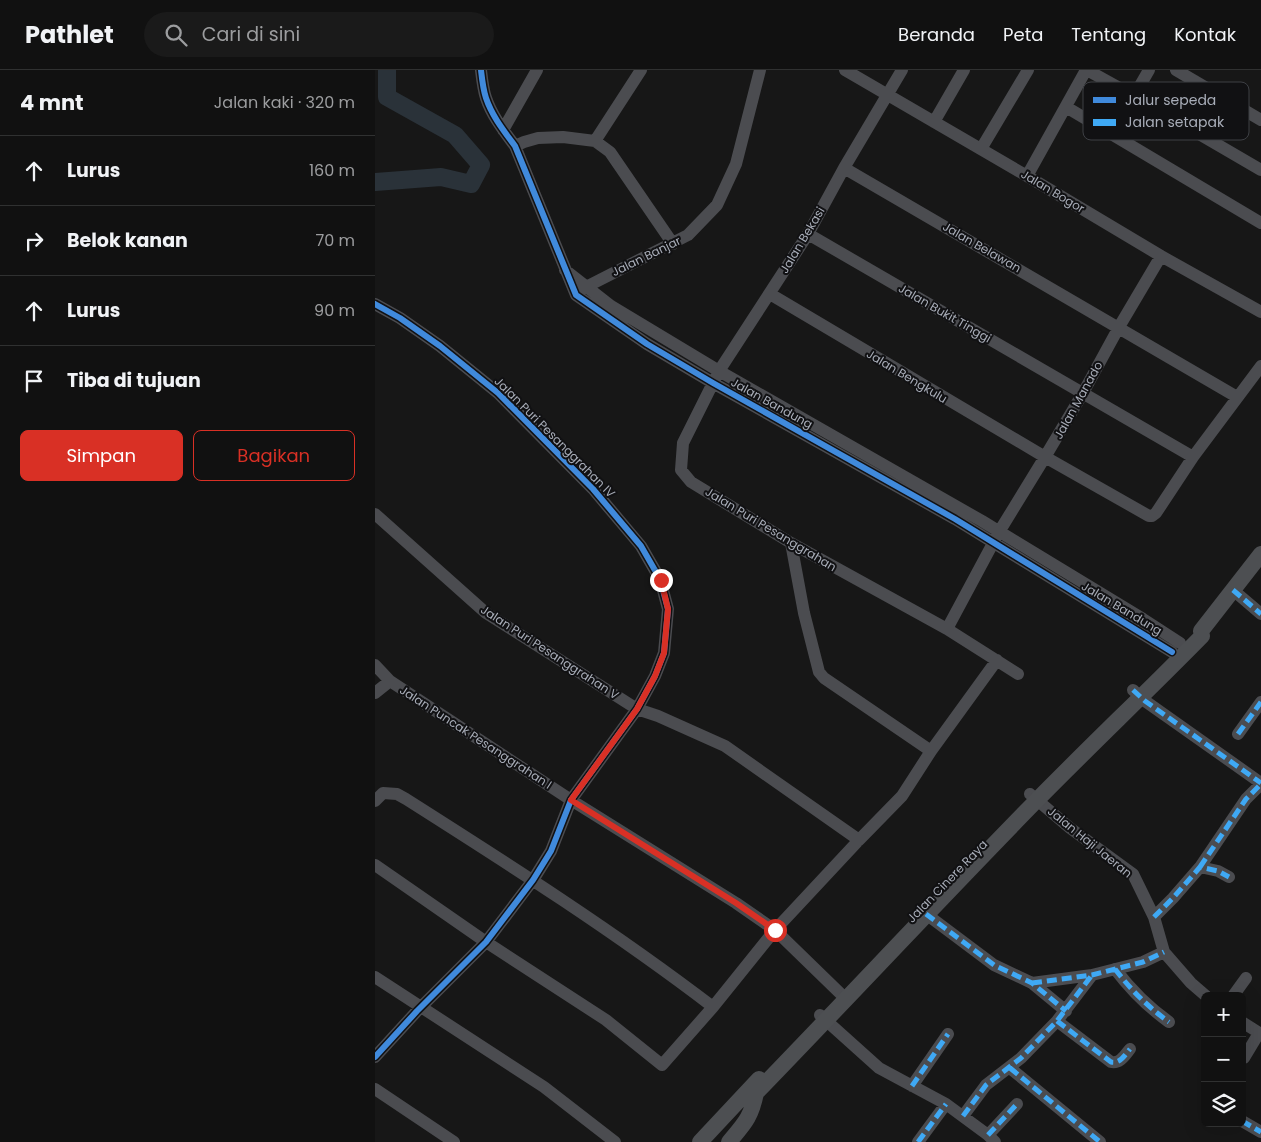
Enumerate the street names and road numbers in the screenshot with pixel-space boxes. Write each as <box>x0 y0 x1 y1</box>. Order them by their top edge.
street label: Jalan Bogor <box>1018 165 1089 217</box>
street label: Jalan Bekasi <box>775 204 829 276</box>
street label: Jalan Belawan <box>940 218 1024 276</box>
street label: Jalan Banjar <box>609 232 684 280</box>
street label: Jalan Bukit Tinggi <box>896 280 995 346</box>
street label: Jalan Bengkulu <box>863 345 951 407</box>
street label: Jalan Manado <box>1050 358 1107 442</box>
street label: Jalan Puri Pesanggrahan IV <box>491 373 619 501</box>
street label: Jalan Bandung <box>728 373 816 433</box>
street label: Jalan Puri Pesanggrahan <box>702 483 840 575</box>
street label: Jalan Bandung <box>1079 577 1165 639</box>
street label: Jalan Puri Pesanggrahan V <box>478 601 622 703</box>
street label: Jalan Puncak Pesanggrahan I <box>397 681 555 793</box>
street label: Jalan Haji Jaeran <box>1044 803 1136 881</box>
street label: Jalan Cinere Raya <box>903 836 991 926</box>

